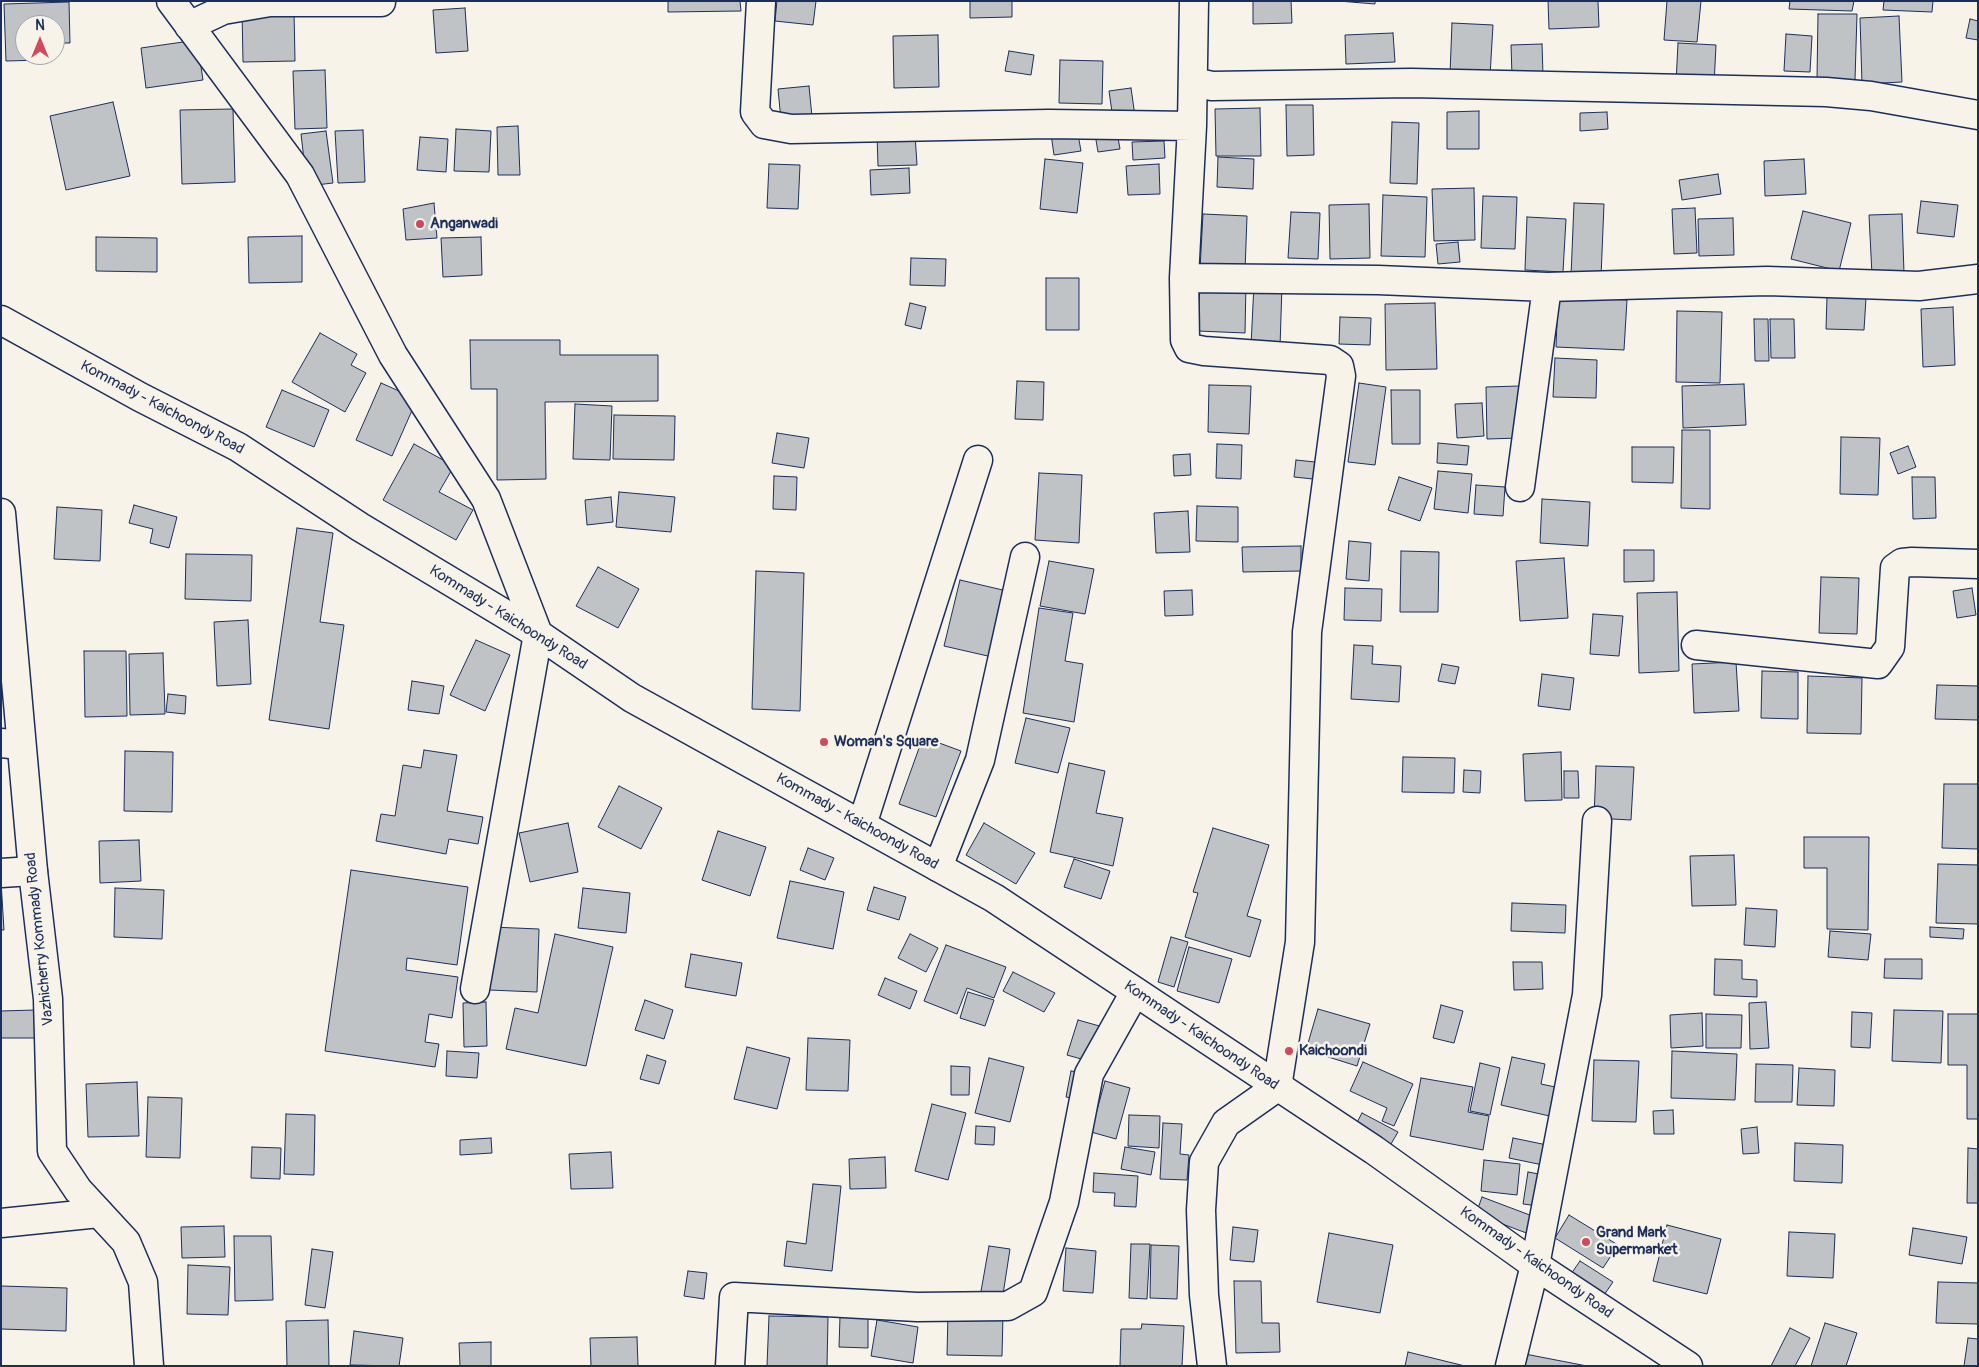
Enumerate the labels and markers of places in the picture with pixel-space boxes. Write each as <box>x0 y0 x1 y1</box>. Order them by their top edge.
place label: Anganwadi <box>430 215 498 233</box>
marker: Anganwadi <box>414 218 426 230</box>
place label: Woman's Square <box>834 733 938 751</box>
marker: Woman's Square <box>818 736 830 748</box>
place label: Kaichoondi <box>1299 1042 1367 1060</box>
marker: Kaichoondi <box>1283 1045 1295 1057</box>
place label: Grand Mark Supermarket <box>1596 1224 1677 1259</box>
marker: Grand Mark Supermarket <box>1580 1236 1592 1248</box>

